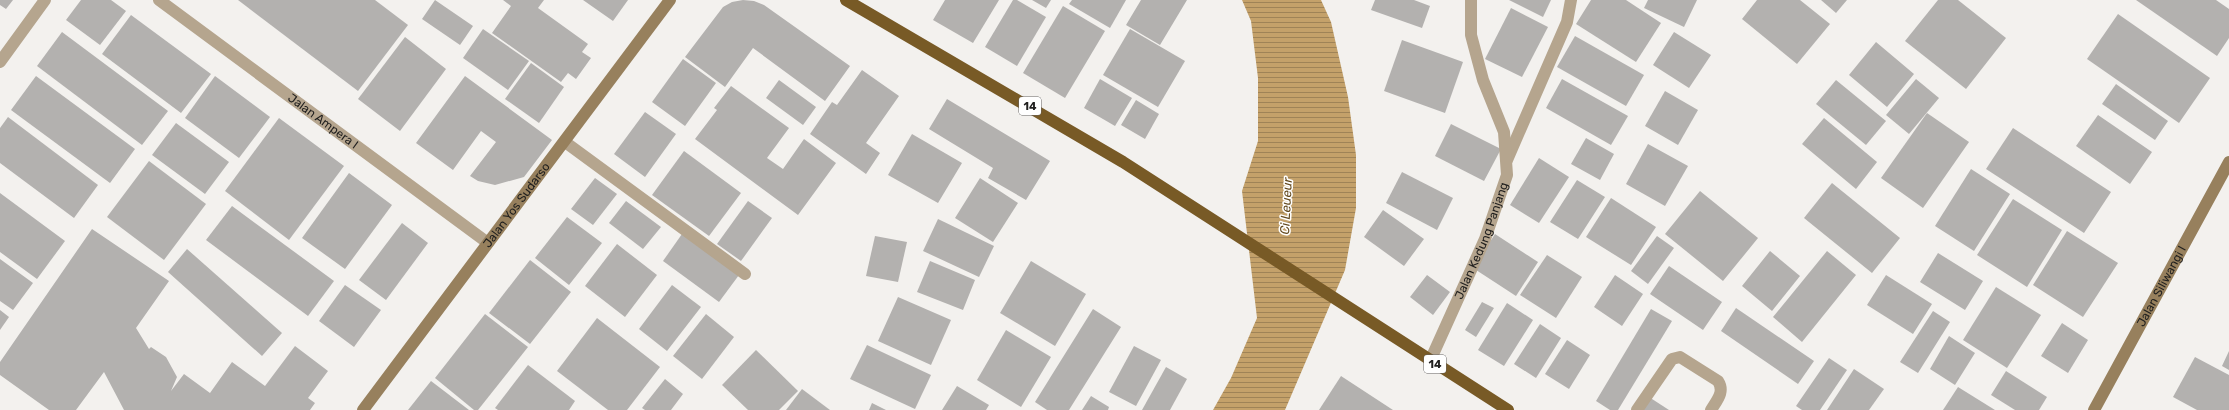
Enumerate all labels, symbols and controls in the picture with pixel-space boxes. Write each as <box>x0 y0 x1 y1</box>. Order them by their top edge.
street label: Jalan Ampera I <box>285 91 361 152</box>
road number: 14 <box>1019 97 1041 115</box>
street label: Jalan Yos Sudarso <box>480 160 553 250</box>
water label: Ci Leueur <box>1277 176 1295 235</box>
street label: Jalan Kedung Panjang <box>1452 180 1511 301</box>
street label: Jalan Siliwangi I <box>2134 243 2189 329</box>
road number: 14 <box>1424 355 1446 373</box>

